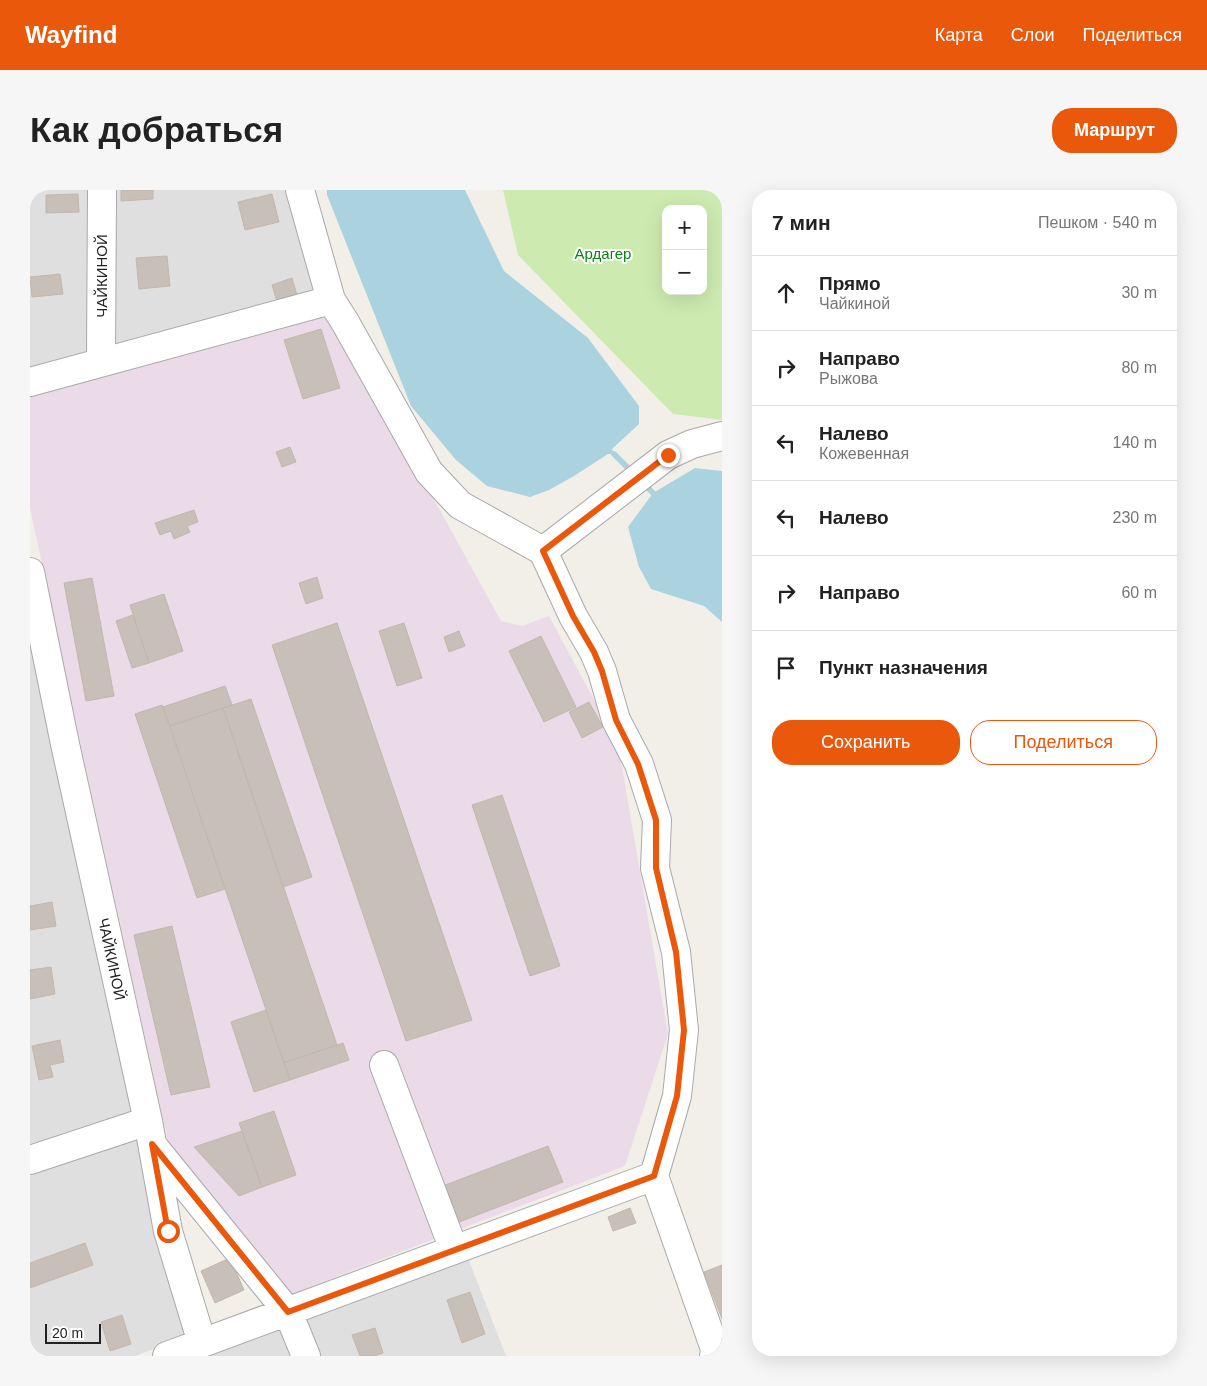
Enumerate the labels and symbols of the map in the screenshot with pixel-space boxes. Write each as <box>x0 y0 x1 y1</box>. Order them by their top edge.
street label: ЧАЙКИНОЙ <box>93 234 110 318</box>
park label: Ардагер <box>575 245 631 262</box>
route end <box>657 444 680 467</box>
street label: ЧАЙКИНОЙ <box>95 916 129 1002</box>
route start <box>157 1220 180 1243</box>
scale bar <box>45 1321 101 1344</box>

